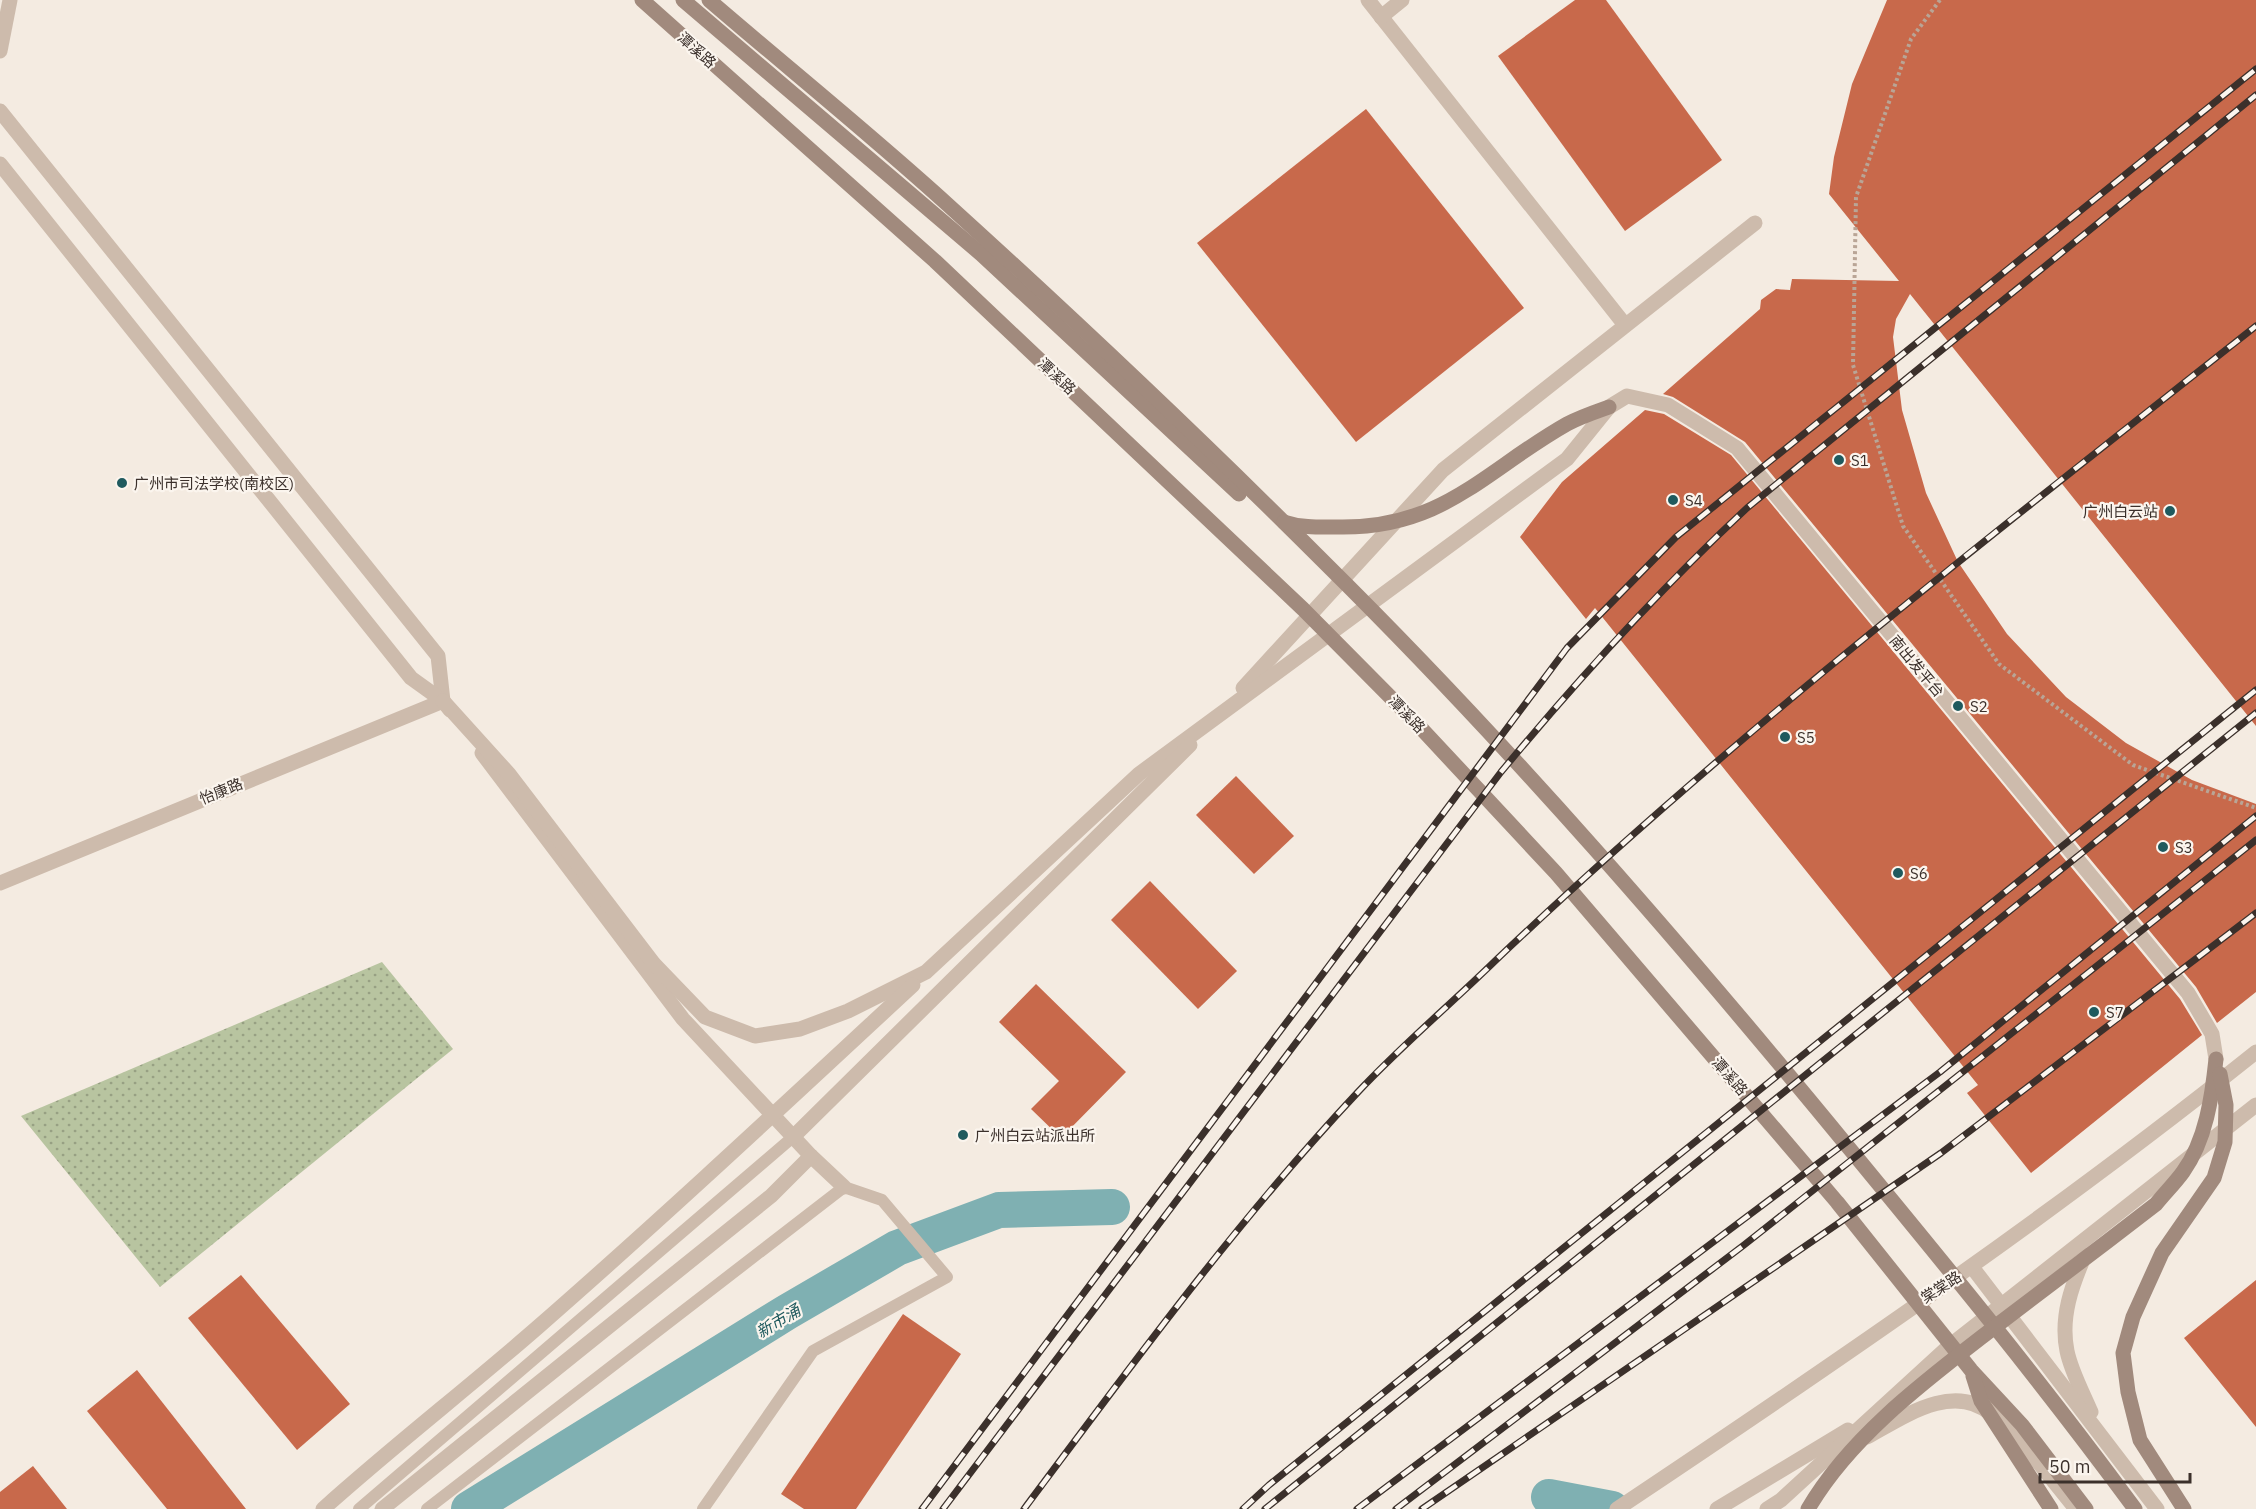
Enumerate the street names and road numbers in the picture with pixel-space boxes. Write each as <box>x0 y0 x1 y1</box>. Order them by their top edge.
street label: 潭溪路 <box>674 28 720 72</box>
street label: 潭溪路 <box>1034 354 1080 398</box>
street label: 南出发平台 <box>1886 631 1948 701</box>
street label: 潭溪路 <box>1385 691 1429 737</box>
street label: 怡康路 <box>197 774 245 808</box>
street label: 潭溪路 <box>1708 1053 1752 1099</box>
street label: 棠棠路 <box>1917 1267 1965 1307</box>

